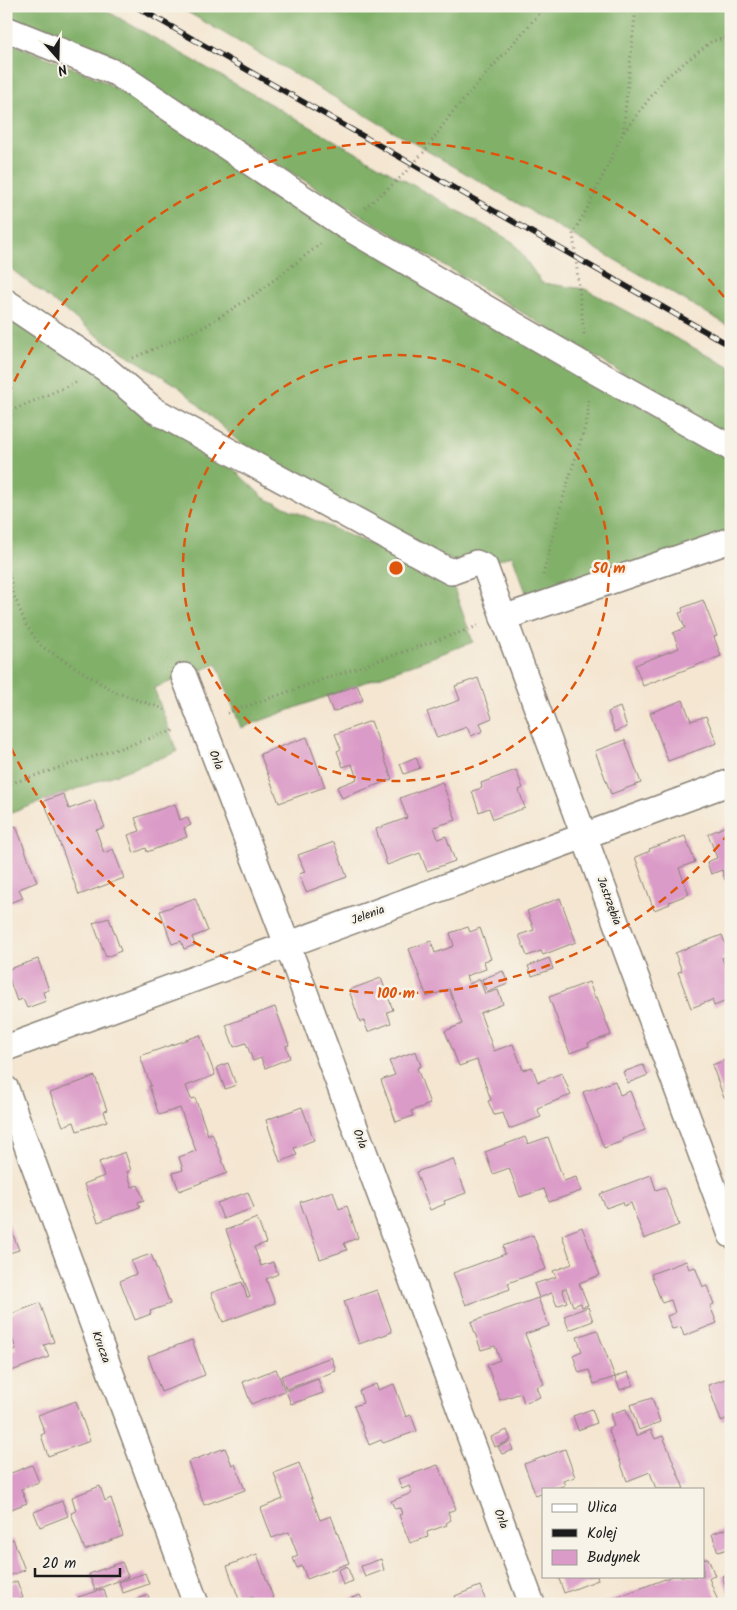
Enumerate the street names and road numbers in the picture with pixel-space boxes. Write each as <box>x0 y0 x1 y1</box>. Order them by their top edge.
street label: Orla <box>204 747 229 773</box>
street label: Jastrzębia <box>591 874 627 928</box>
street label: Jelenia <box>349 900 388 930</box>
street label: Orla <box>348 1126 372 1152</box>
street label: Krucza <box>86 1328 116 1366</box>
street label: Orla <box>489 1506 513 1532</box>

